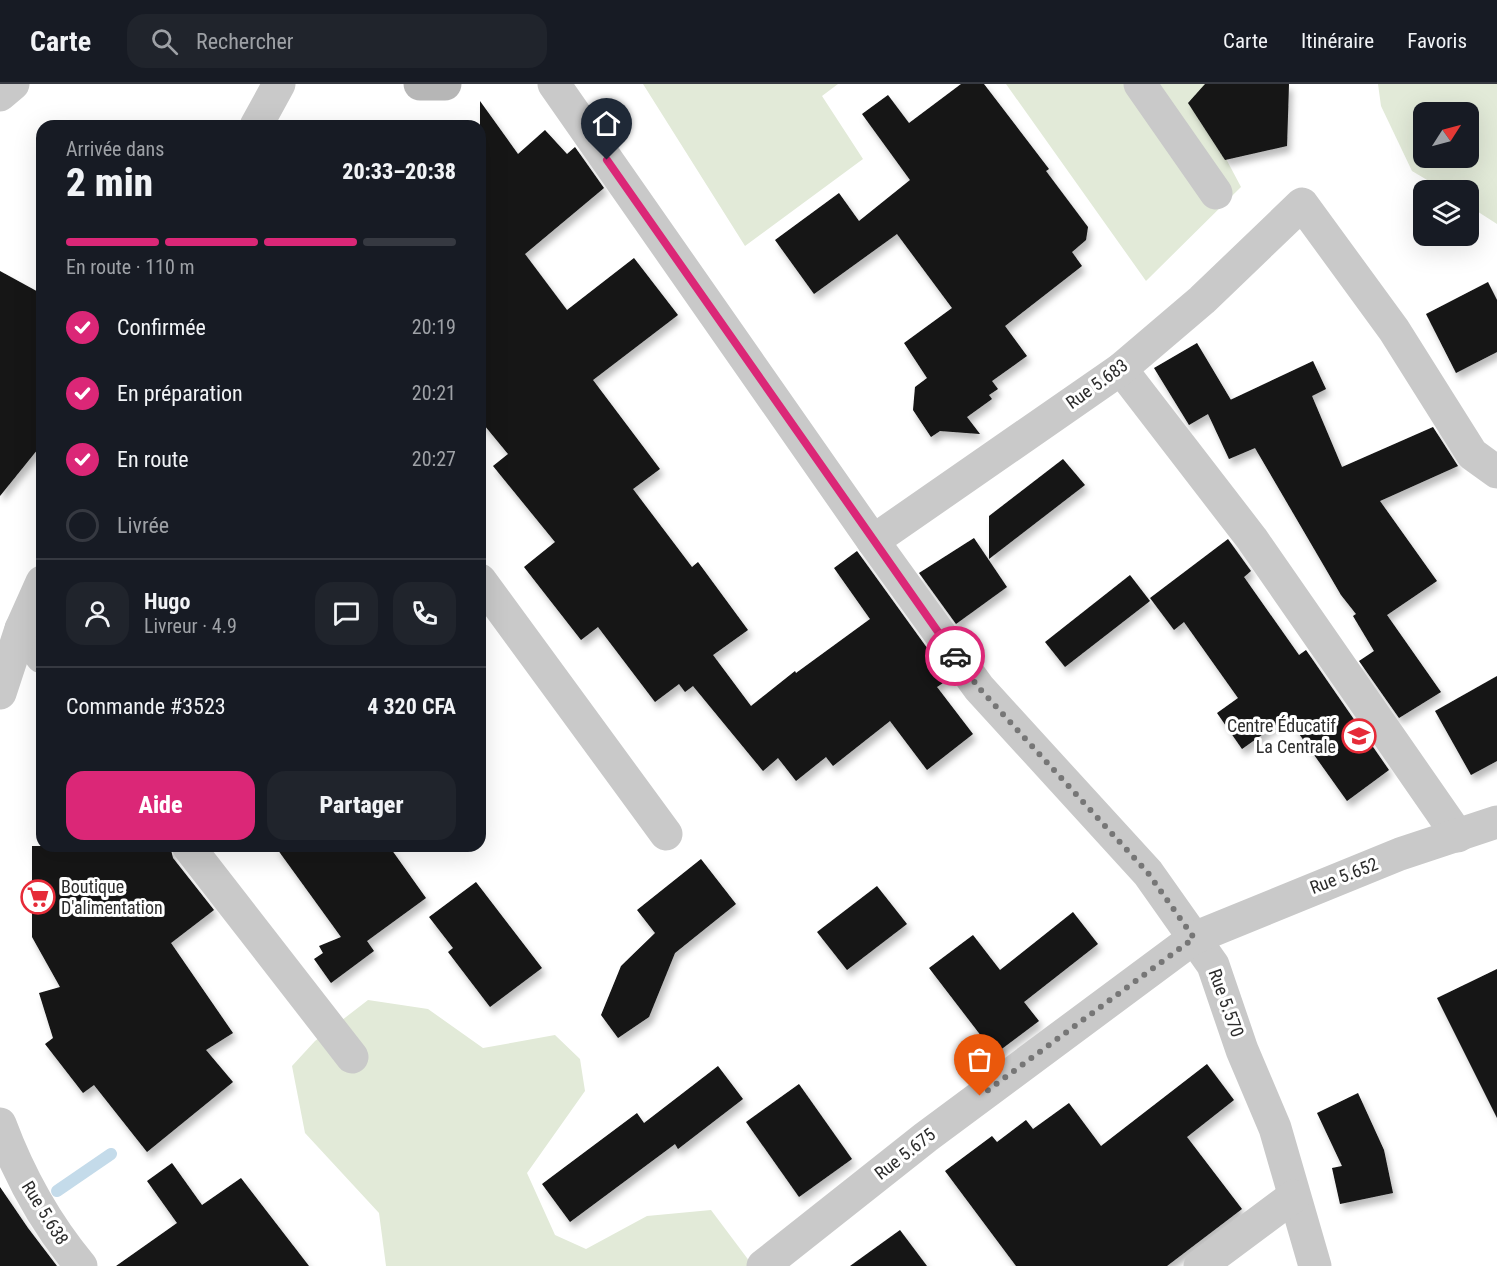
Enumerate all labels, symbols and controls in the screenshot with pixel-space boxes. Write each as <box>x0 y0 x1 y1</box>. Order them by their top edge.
search box <box>127 14 547 68</box>
text: Carte <box>30 25 91 58</box>
icon: search <box>148 25 181 58</box>
text: Rechercher <box>196 29 293 54</box>
text: Carte <box>1223 29 1268 53</box>
text: Itinéraire <box>1301 29 1374 53</box>
text: Favoris <box>1407 29 1467 53</box>
pin <box>581 98 632 160</box>
north arrow <box>1413 102 1479 168</box>
map controls <box>1413 102 1479 246</box>
icon: home <box>590 107 623 140</box>
text: Arrivée dans <box>66 137 164 161</box>
text: 20:33–20:38 <box>342 159 456 184</box>
text: 2 min <box>66 160 153 206</box>
button: layers <box>1413 180 1479 246</box>
text: En route · 110 m <box>66 255 194 279</box>
icon: check <box>66 311 99 344</box>
text: Confirmée <box>117 315 206 340</box>
text: 20:19 <box>412 315 456 339</box>
street label: Rue 5.683 <box>1062 354 1132 413</box>
icon: check <box>66 377 99 410</box>
text: En préparation <box>117 381 243 406</box>
text: 20:21 <box>412 381 456 405</box>
icon: check <box>66 443 99 476</box>
text: En route <box>117 447 189 472</box>
text: 20:27 <box>412 447 456 471</box>
text: Livrée <box>117 513 169 538</box>
button: person <box>66 582 129 645</box>
button: chat <box>315 582 378 645</box>
button: phone <box>393 582 456 645</box>
text: Hugo <box>144 589 190 614</box>
text: Livreur · 4.9 <box>144 614 237 638</box>
courier <box>925 626 985 686</box>
icon: car <box>939 640 972 673</box>
text: Commande #3523 <box>66 694 226 719</box>
text: 4 320 CFA <box>367 694 456 719</box>
place label: Centre Éducatif La Centrale <box>1227 715 1336 757</box>
school or university icon: Centre Éducatif La Centrale <box>1341 718 1377 754</box>
button: Aide <box>66 771 255 840</box>
button: Partager <box>267 771 456 840</box>
street label: Rue 5.652 <box>1307 853 1381 898</box>
place label: Boutique D'alimentation <box>61 876 163 918</box>
supermarket icon: Boutique D'alimentation <box>20 879 56 915</box>
street label: Rue 5.570 <box>1204 966 1248 1040</box>
pin <box>954 1034 1005 1096</box>
icon: bag <box>963 1043 996 1076</box>
street label: Rue 5.675 <box>870 1123 939 1184</box>
street label: Rue 5.638 <box>18 1177 73 1248</box>

